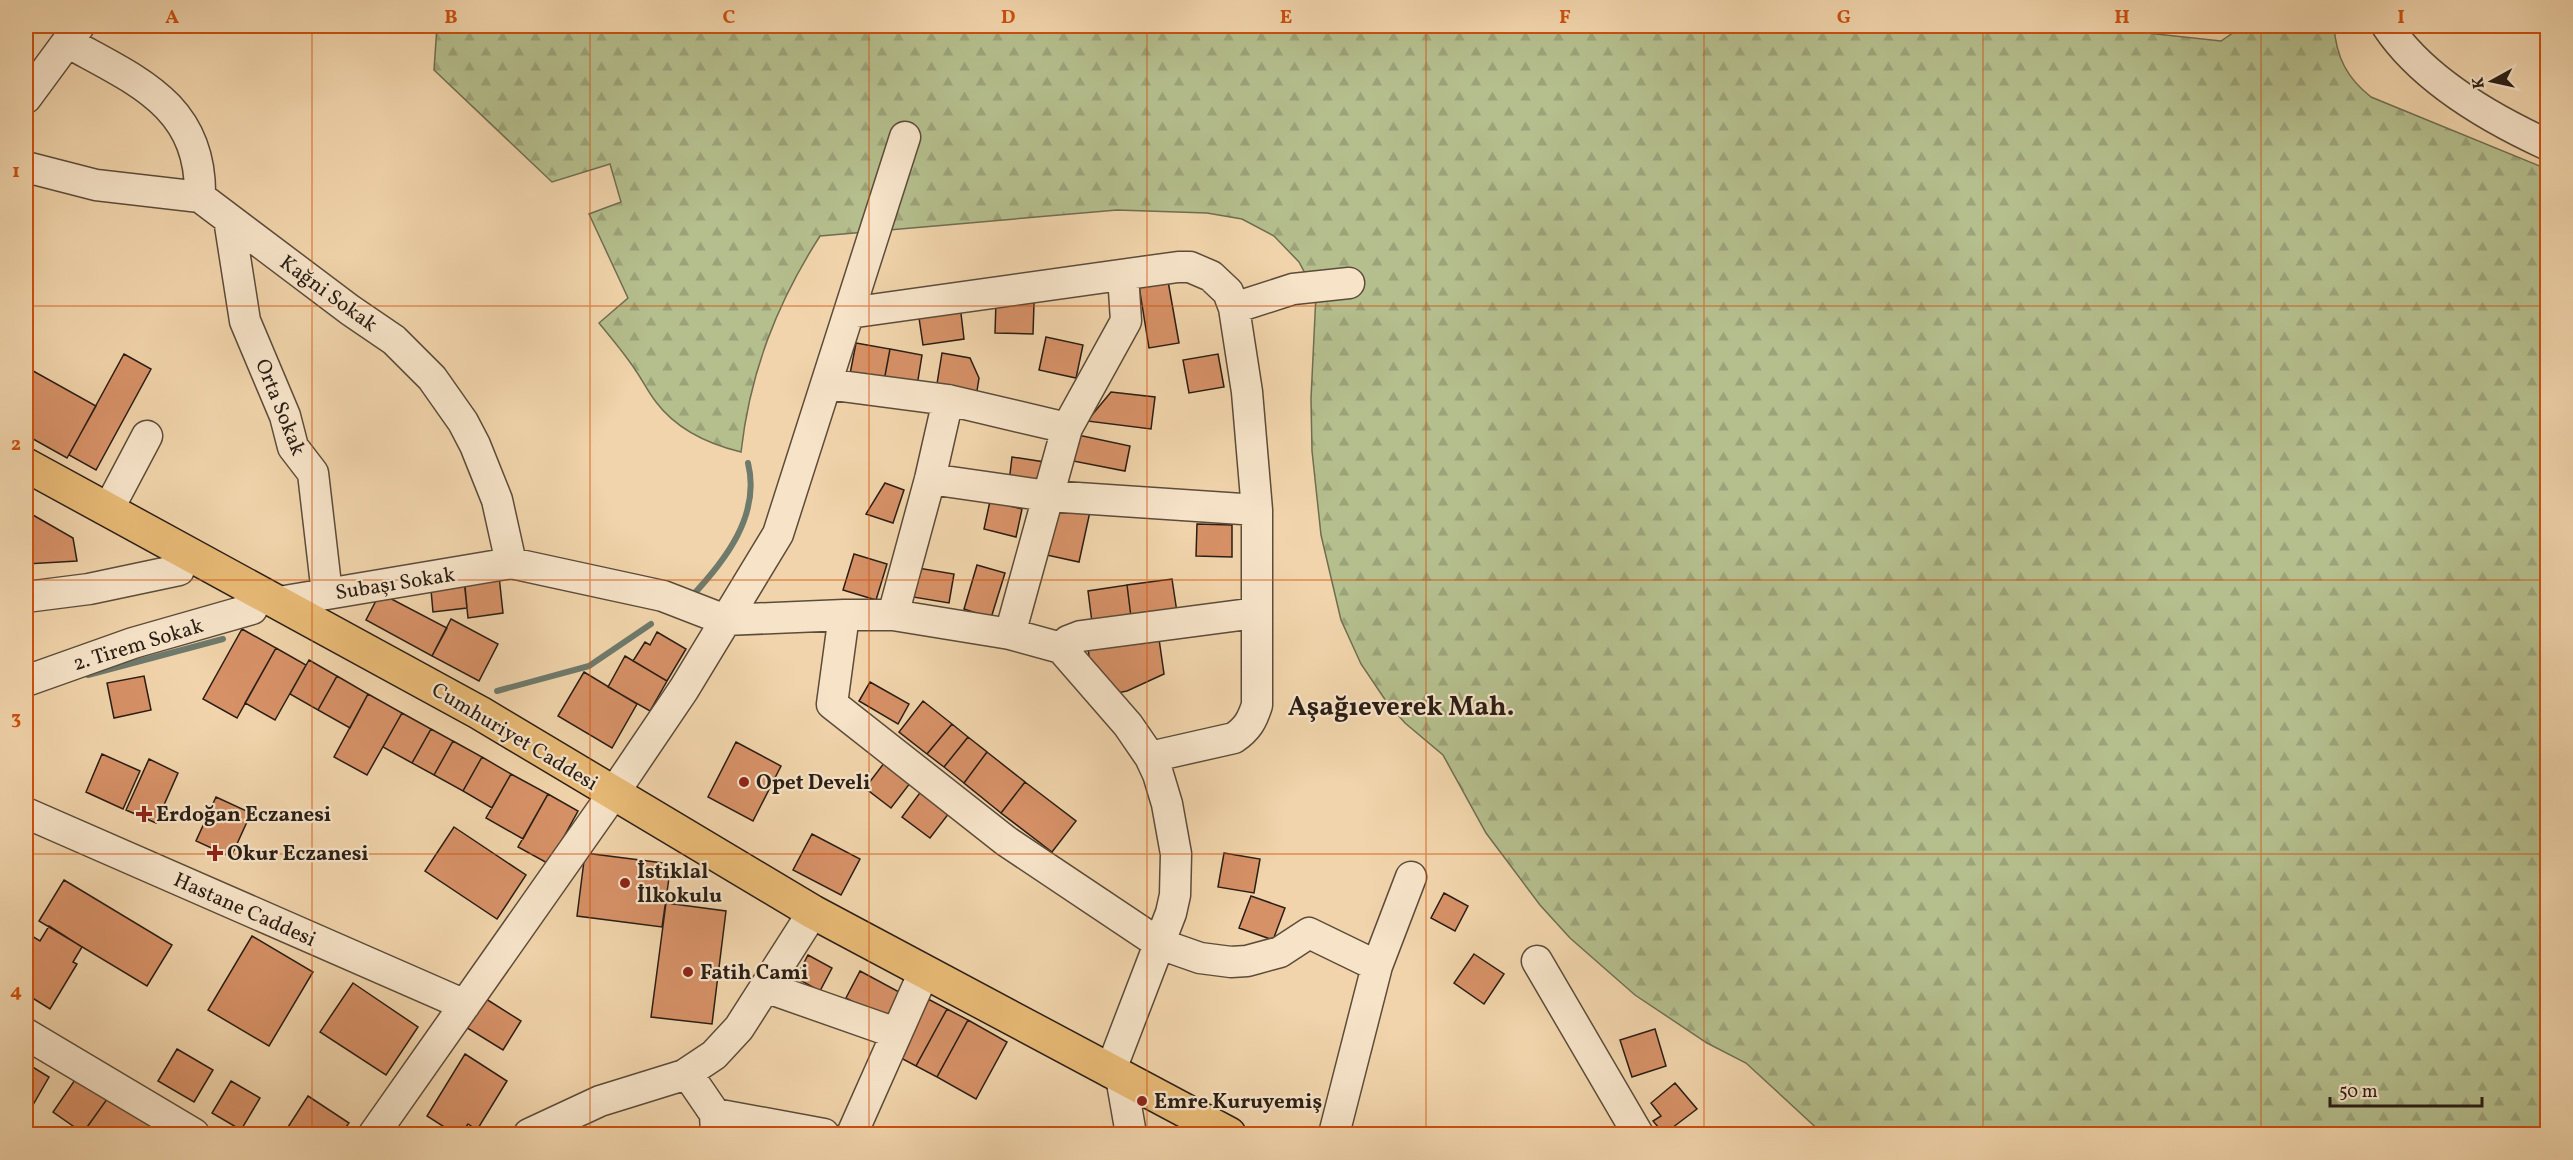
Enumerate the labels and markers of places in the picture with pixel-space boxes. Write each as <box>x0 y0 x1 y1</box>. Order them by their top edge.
place label: Opet Develi <box>756 769 870 798</box>
marker: Opet Develi <box>737 775 751 789</box>
place label: Erdoğan Eczanesi <box>156 801 331 830</box>
marker: Erdoğan Eczanesi <box>137 807 151 821</box>
place label: Okur Eczanesi <box>227 840 369 869</box>
marker: Okur Eczanesi <box>208 846 222 860</box>
place label: İstiklal İlkokulu <box>637 858 722 911</box>
marker: İstiklal İlkokulu <box>618 876 632 890</box>
place label: Fatih Cami <box>700 959 808 988</box>
marker: Fatih Cami <box>681 965 695 979</box>
place label: Emre Kuruyemiş <box>1154 1088 1322 1117</box>
marker: Emre Kuruyemiş <box>1135 1094 1149 1108</box>

